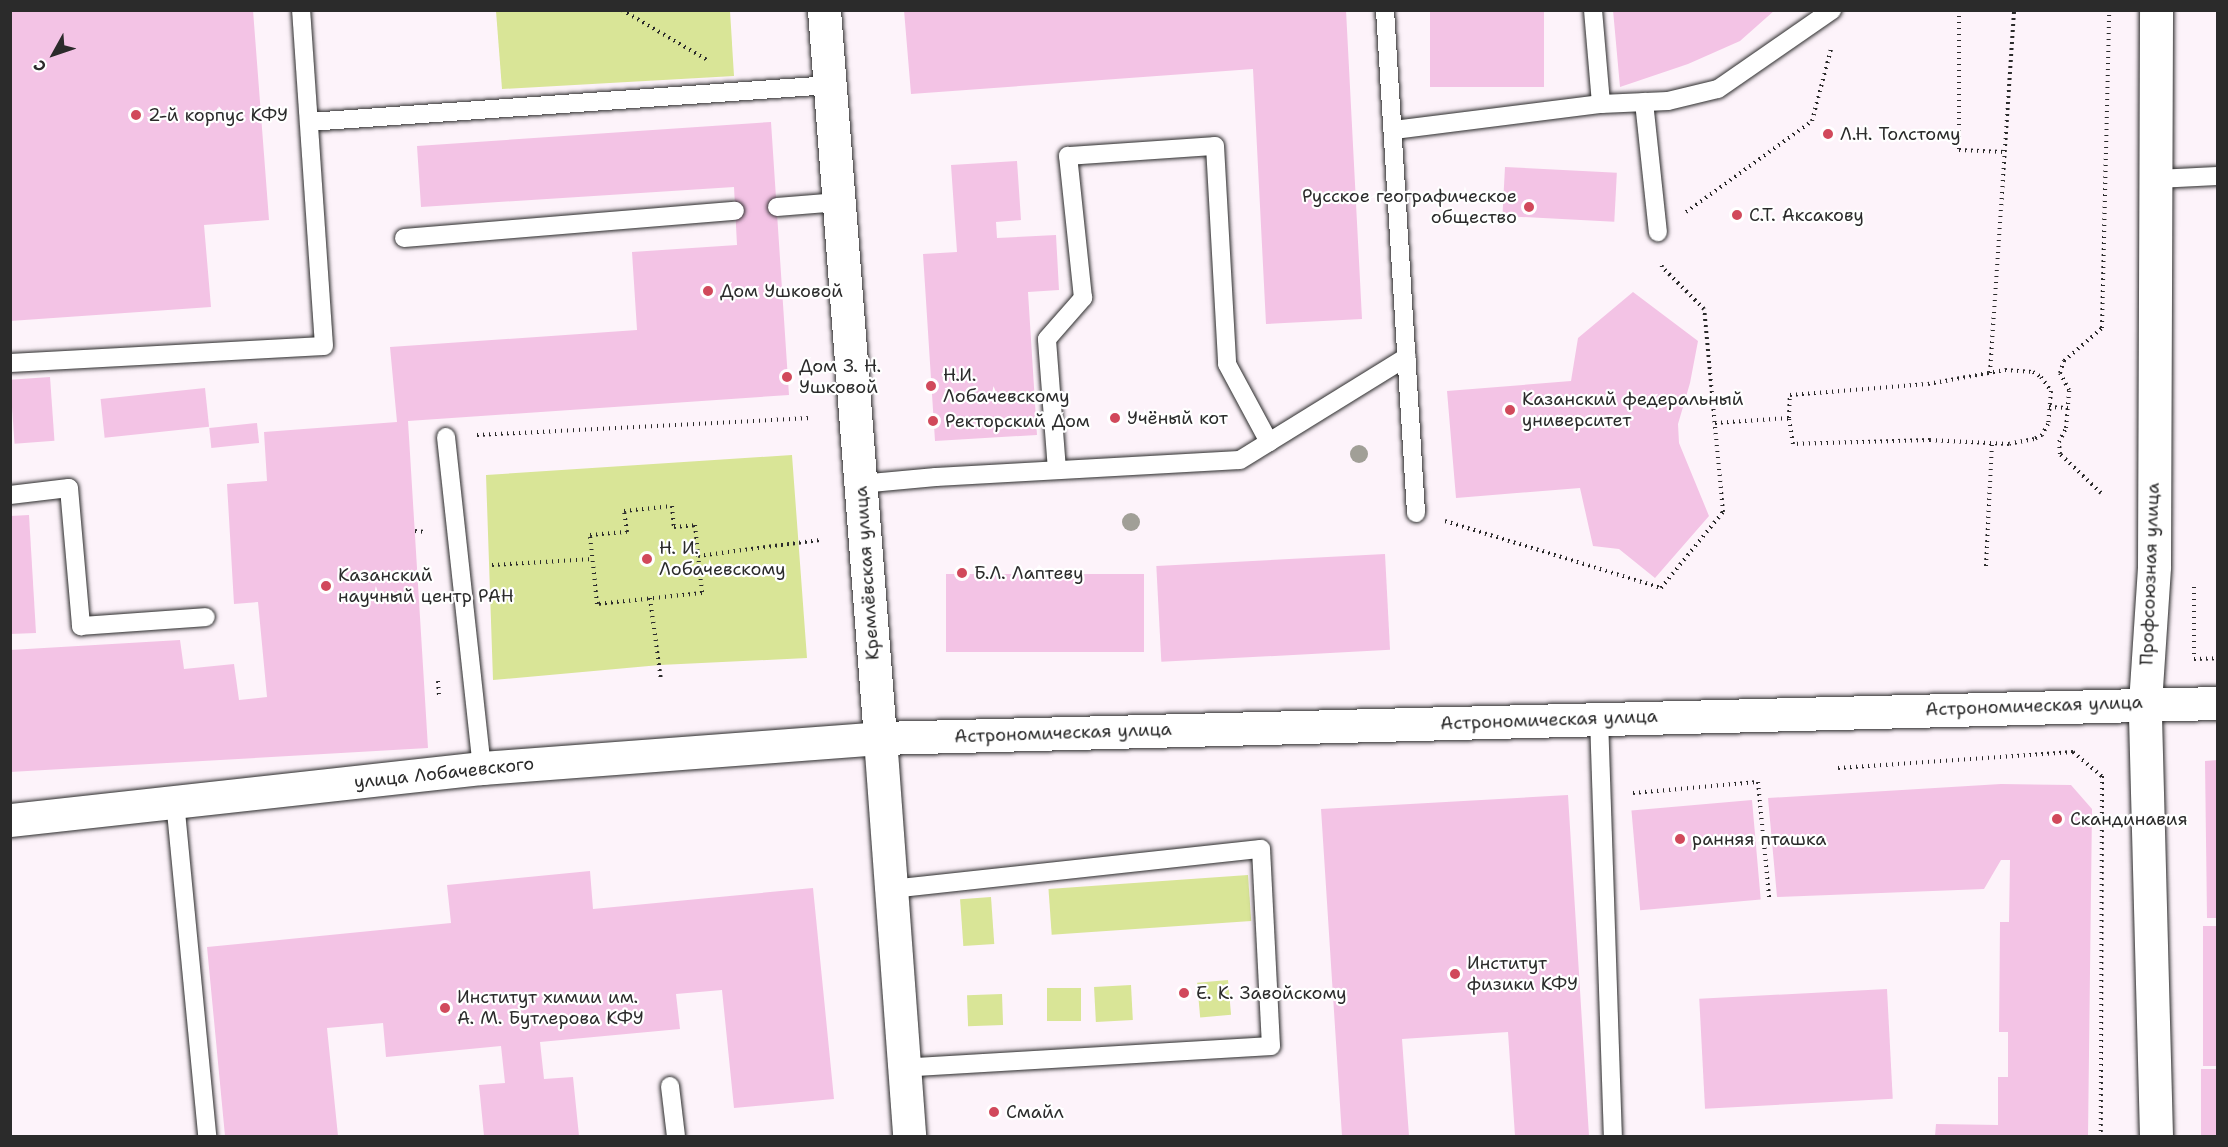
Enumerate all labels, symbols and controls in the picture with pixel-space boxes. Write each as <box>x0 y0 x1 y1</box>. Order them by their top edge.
north arrow <box>24 24 84 84</box>
text: С <box>29 55 51 76</box>
place label: 2-й корпус КФУ <box>148 104 288 126</box>
marker: 2-й корпус КФУ <box>129 108 143 122</box>
place label: Л.Н. Толстому <box>1840 123 1960 145</box>
marker: Л.Н. Толстому <box>1821 127 1835 141</box>
place label: Русское географическое общество <box>1302 186 1517 228</box>
marker: Русское географическое общество <box>1522 200 1536 214</box>
place label: С.Т. Аксакову <box>1749 204 1864 226</box>
marker: С.Т. Аксакову <box>1730 208 1744 222</box>
place label: Дом Ушковой <box>720 280 843 302</box>
marker: Дом Ушковой <box>701 284 715 298</box>
place label: Дом З. Н. Ушковой <box>799 356 881 398</box>
place label: Н.И. Лобачевскому <box>943 365 1070 407</box>
marker: Дом З. Н. Ушковой <box>780 370 794 384</box>
marker: Н.И. Лобачевскому <box>924 379 938 393</box>
place label: Казанский федеральный университет <box>1522 389 1744 432</box>
marker: Казанский федеральный университет <box>1503 403 1517 417</box>
place label: Учёный кот <box>1127 407 1228 429</box>
place label: Ректорский Дом <box>945 410 1090 432</box>
marker: Учёный кот <box>1108 411 1122 425</box>
marker: Ректорский Дом <box>926 414 940 428</box>
street label: Профсоюзная улица <box>2136 482 2164 666</box>
street label: Кремлёвская улица <box>850 485 884 661</box>
place label: Н. И. Лобачевскому <box>659 538 786 580</box>
marker: Н. И. Лобачевскому <box>640 552 654 566</box>
place label: Б.Л. Лаптеву <box>974 562 1083 584</box>
place label: Казанский научный центр РАН <box>338 565 514 608</box>
marker: Б.Л. Лаптеву <box>955 566 969 580</box>
marker: Казанский научный центр РАН <box>319 579 333 593</box>
street label: Астрономическая улица <box>1925 691 2143 721</box>
street label: Астрономическая улица <box>1440 705 1658 735</box>
street label: Астрономическая улица <box>954 718 1172 748</box>
street label: улица Лобачевского <box>353 753 535 793</box>
place label: Скандинавия <box>2070 808 2188 830</box>
marker: Скандинавия <box>2048 810 2066 828</box>
place label: ранняя пташка <box>1692 828 1826 850</box>
marker: ранняя пташка <box>1673 832 1687 846</box>
place label: Институт физики КФУ <box>1467 953 1578 996</box>
marker: Институт физики КФУ <box>1448 967 1462 981</box>
place label: Е. К. Завойскому <box>1196 982 1347 1004</box>
marker: Е. К. Завойскому <box>1177 986 1191 1000</box>
place label: Институт химии им. А. М. Бутлерова КФУ <box>457 987 644 1030</box>
marker: Институт химии им. А. М. Бутлерова КФУ <box>438 1001 452 1015</box>
place label: Смайл <box>1006 1101 1064 1123</box>
marker: Смайл <box>987 1105 1001 1119</box>

